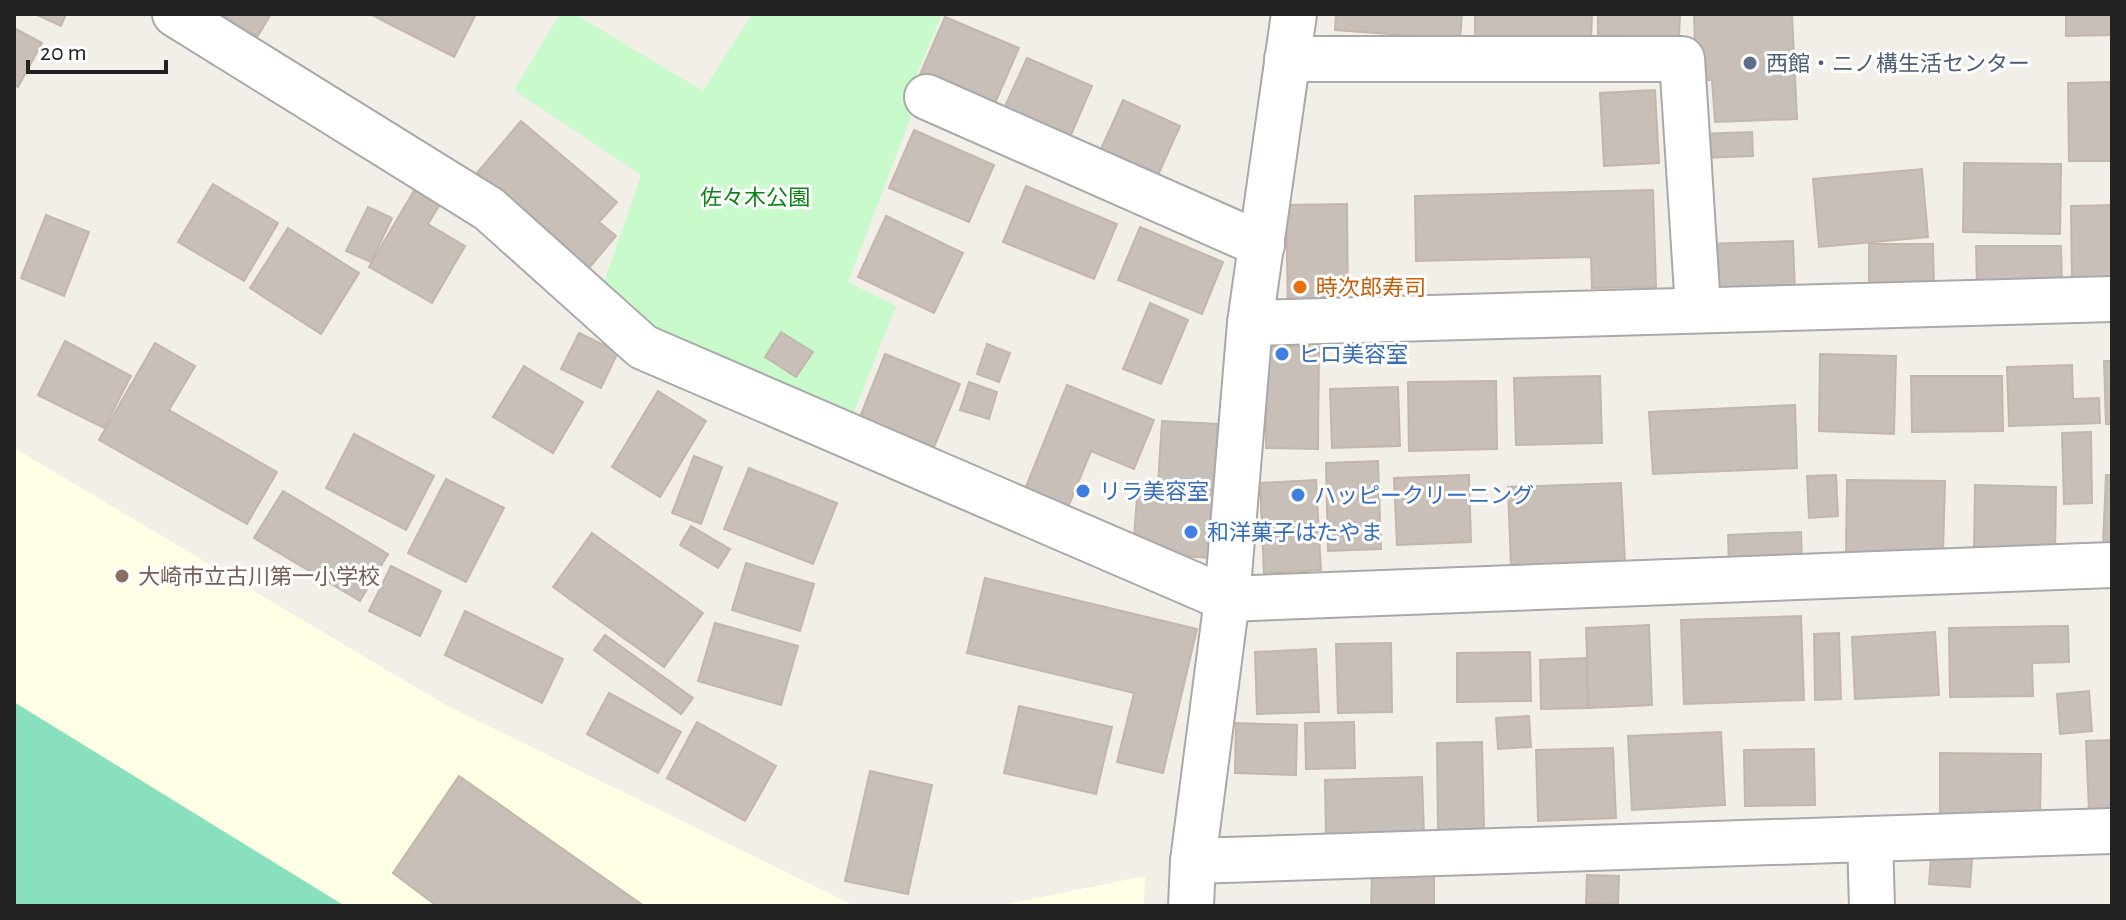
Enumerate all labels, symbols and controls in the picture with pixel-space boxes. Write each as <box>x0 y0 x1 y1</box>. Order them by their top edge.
scale bar <box>28 24 166 74</box>
text: 20 m <box>40 41 87 65</box>
place label: 西館・ニノ構生活センター <box>1766 52 2030 75</box>
marker: 西館・ニノ構生活センター <box>1741 54 1759 72</box>
park label: 佐々木公園 <box>700 186 810 209</box>
place label: 時次郎寿司 <box>1316 276 1426 299</box>
marker: 時次郎寿司 <box>1291 278 1309 296</box>
place label: ヒロ美容室 <box>1298 343 1408 366</box>
marker: ヒロ美容室 <box>1273 345 1291 363</box>
place label: リラ美容室 <box>1099 480 1209 503</box>
marker: リラ美容室 <box>1074 482 1092 500</box>
place label: ハッピークリーニング <box>1314 484 1534 507</box>
marker: ハッピークリーニング <box>1289 486 1307 504</box>
place label: 和洋菓子はたやま <box>1207 521 1383 544</box>
marker: 和洋菓子はたやま <box>1182 523 1200 541</box>
place label: 大崎市立古川第一小学校 <box>138 565 380 588</box>
marker: 大崎市立古川第一小学校 <box>113 567 131 585</box>

